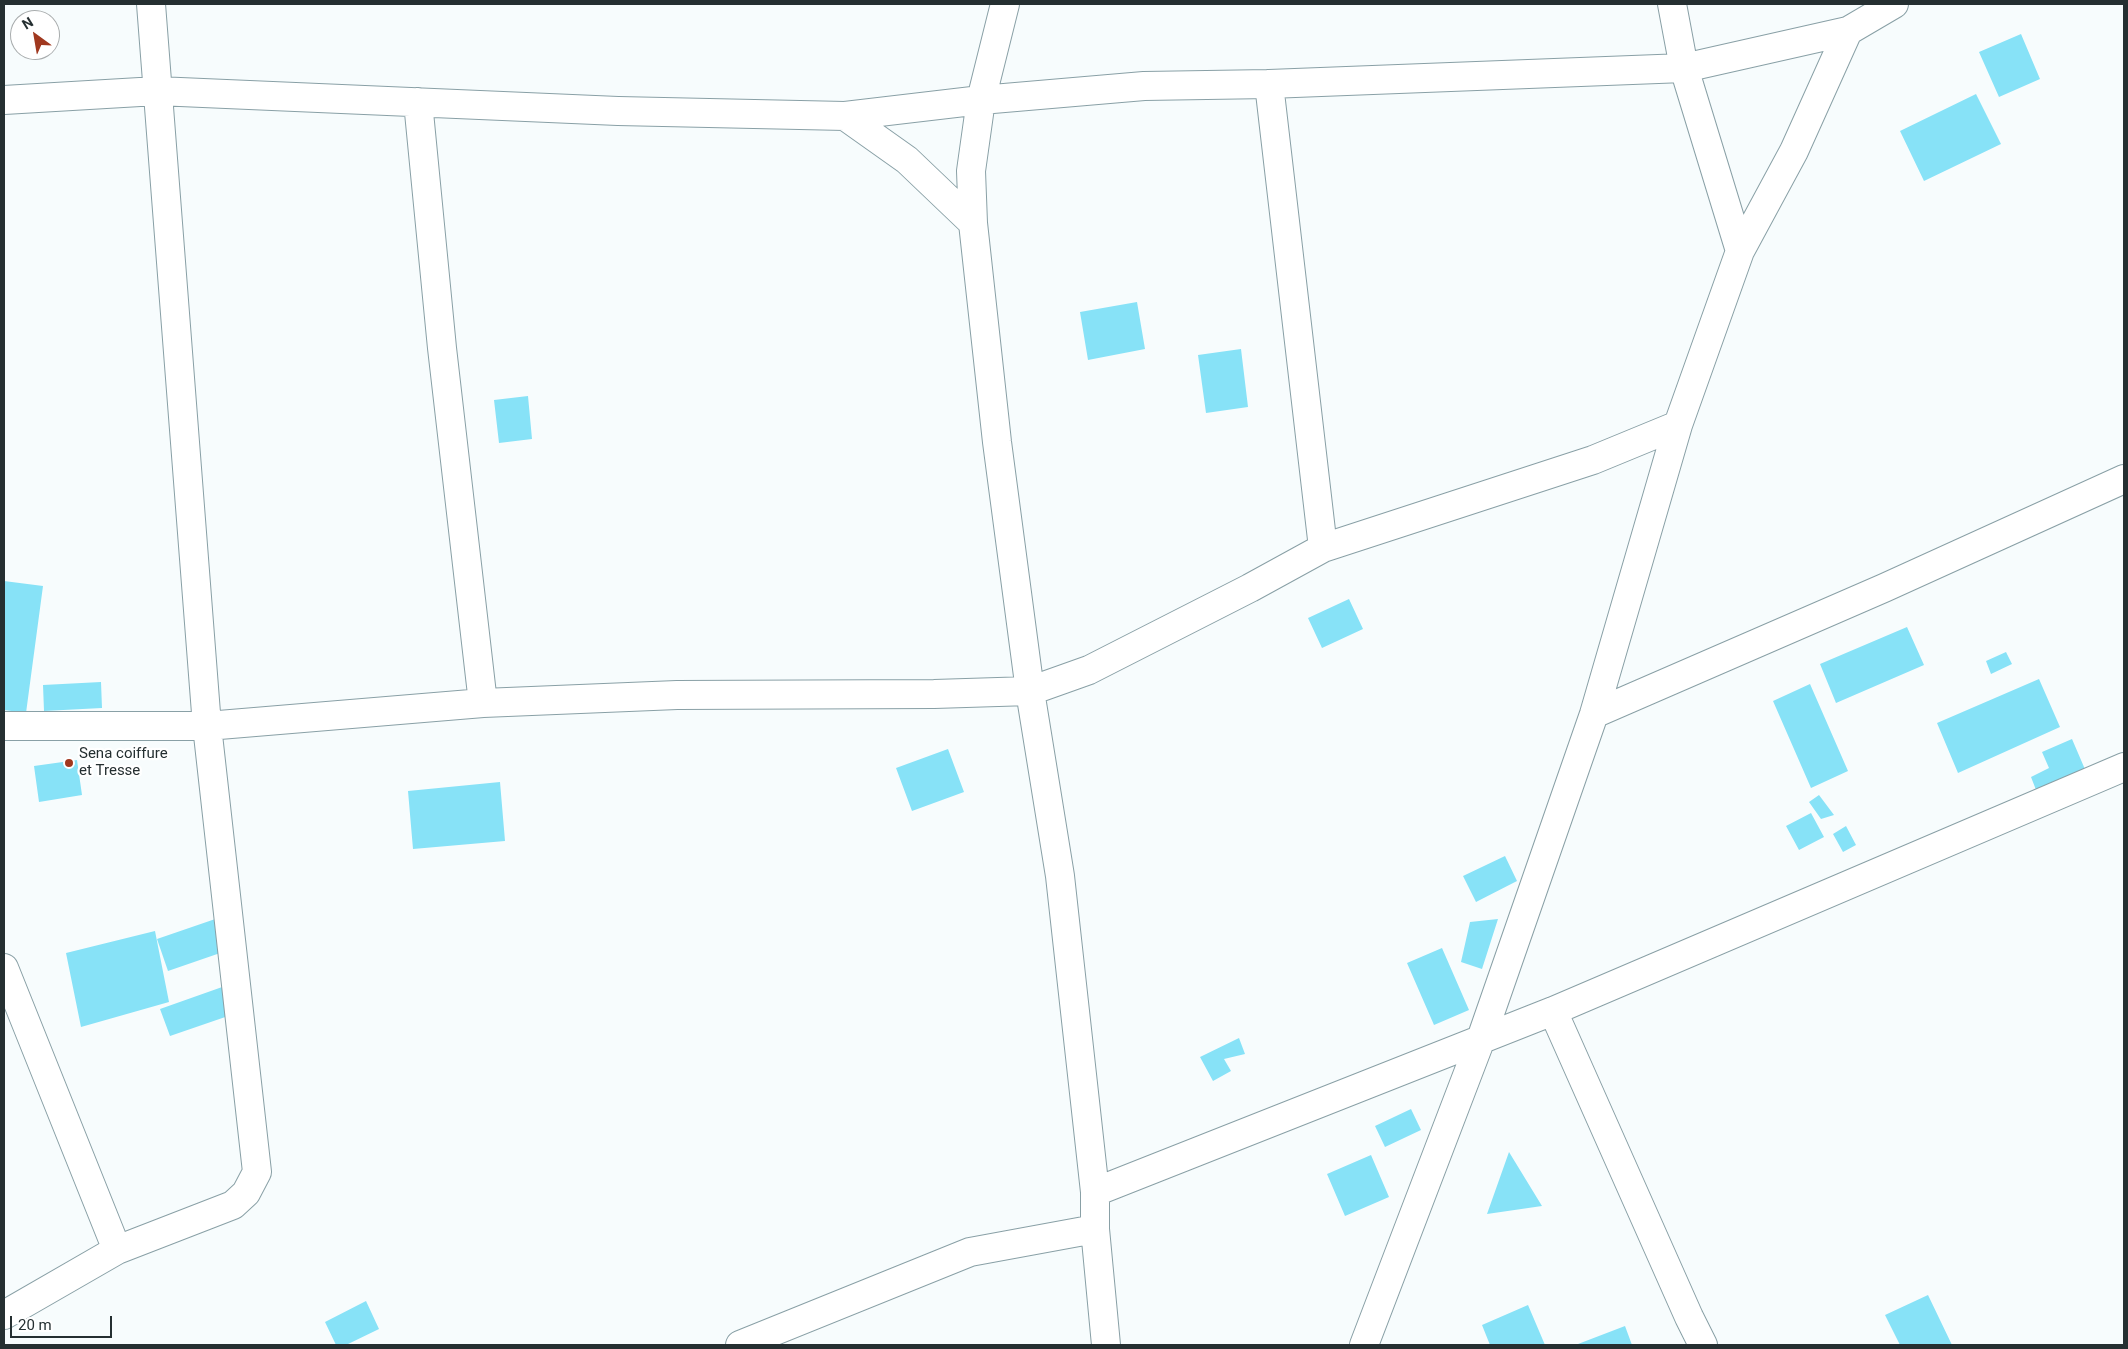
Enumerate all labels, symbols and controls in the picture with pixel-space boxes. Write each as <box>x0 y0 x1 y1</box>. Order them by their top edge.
north arrow <box>10 10 60 60</box>
text: N <box>19 14 36 33</box>
place label: Sena coiffure et Tresse <box>79 745 168 780</box>
marker: Sena coiffure et Tresse <box>63 757 75 769</box>
scale bar <box>12 1306 115 1338</box>
text: 20 m <box>18 1316 52 1334</box>

